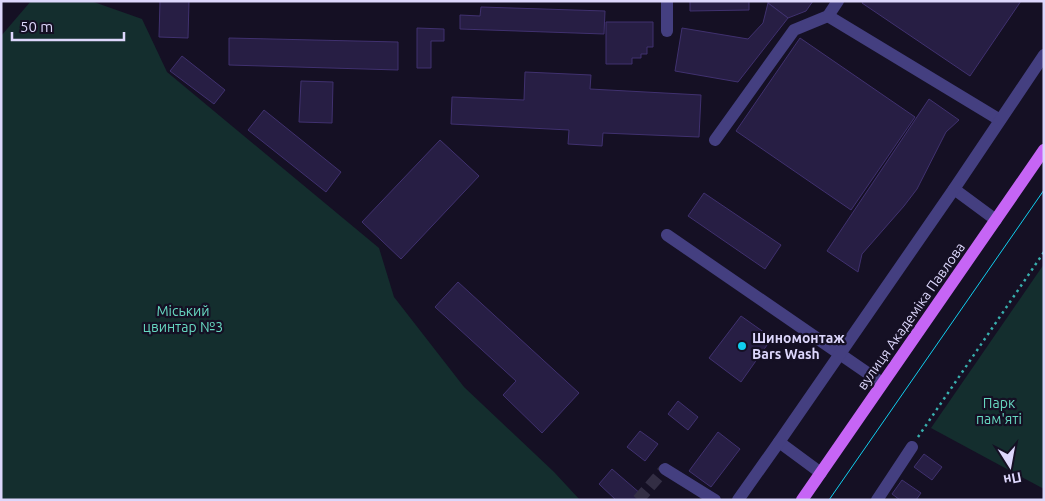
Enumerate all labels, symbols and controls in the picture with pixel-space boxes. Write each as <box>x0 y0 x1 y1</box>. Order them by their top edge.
scale bar <box>12 10 125 42</box>
text: 50 m <box>20 18 53 35</box>
street label: вулиця Академіка Павлова <box>854 239 968 393</box>
park label: Міський цвинтар №3 <box>143 303 223 335</box>
place label: Шиномонтаж Bars Wash <box>752 330 845 362</box>
marker: Шиномонтаж Bars Wash <box>736 340 748 352</box>
park label: Парк пам'яті <box>976 395 1022 427</box>
north arrow <box>985 441 1035 491</box>
text: Пн <box>1002 469 1023 488</box>

